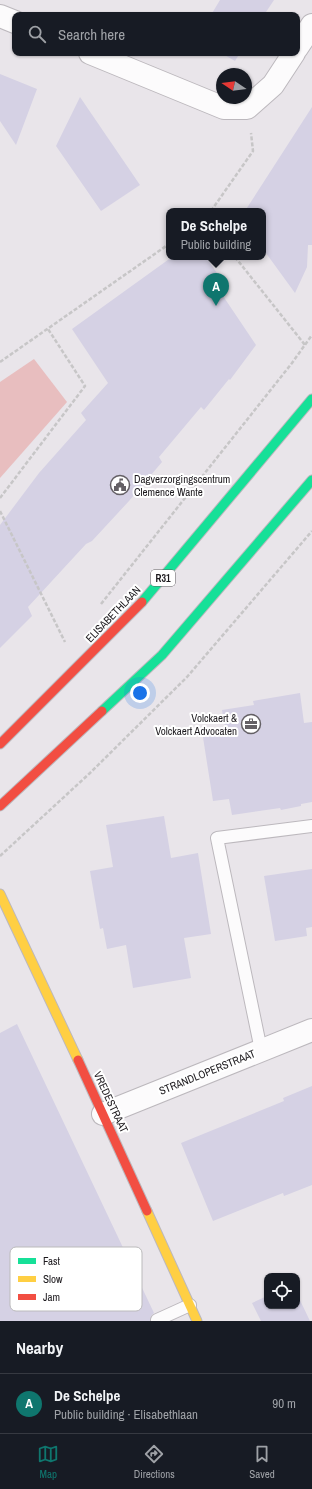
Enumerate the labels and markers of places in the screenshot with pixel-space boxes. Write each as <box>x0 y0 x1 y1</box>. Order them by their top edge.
pin: A <box>203 273 229 306</box>
place label: Dagverzorgingscentrum Clemence Wante <box>134 472 230 499</box>
public building icon: Dagverzorgingscentrum Clemence Wante <box>109 474 131 496</box>
place label: Volckaert & Volckaert Advocaten <box>155 711 237 738</box>
office icon: Volckaert & Volckaert Advocaten <box>240 713 262 735</box>

